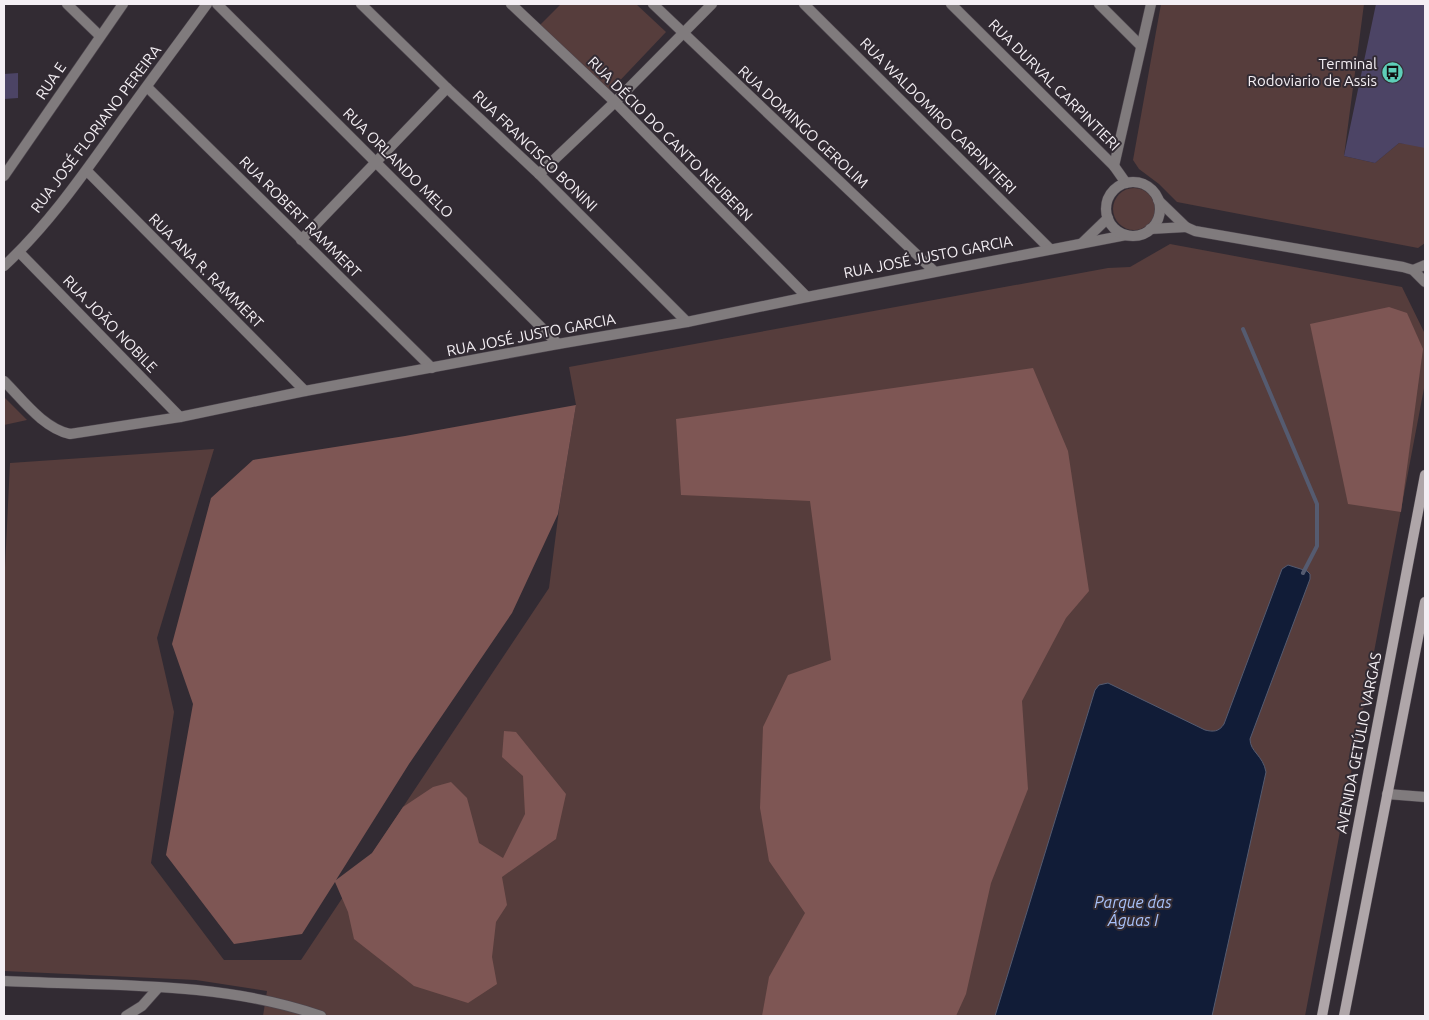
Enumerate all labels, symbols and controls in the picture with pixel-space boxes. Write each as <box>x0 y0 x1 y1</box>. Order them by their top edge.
street label: RUA DURVAL CARPINTIERI <box>985 16 1123 154</box>
street label: RUA WALDOMIRO CARPINTIERI <box>857 34 1020 197</box>
street label: RUA JOSÉ FLORIANO PEREIRA <box>27 41 164 216</box>
street label: RUA DÉCIO DO CANTO NEUBERN <box>585 53 756 224</box>
place label: Terminal Rodoviario de Assis <box>1248 55 1377 89</box>
street label: RUA E <box>32 59 69 103</box>
bus stop icon: Terminal Rodoviario de Assis <box>1381 61 1405 85</box>
street label: RUA DOMINGO GEROLIM <box>735 62 872 191</box>
street label: RUA FRANCISCO BONINI <box>470 87 601 214</box>
street label: RUA ORLANDO MELO <box>340 104 457 221</box>
street label: RUA ROBERT RAMMERT <box>236 152 365 281</box>
street label: RUA ANA R. RAMMERT <box>146 210 268 332</box>
street label: RUA JOSÉ JUSTO GARCIA <box>842 232 1014 281</box>
street label: RUA JOÃO NOBILE <box>60 272 161 376</box>
street label: RUA JOSÉ JUSTO GARCIA <box>445 310 617 359</box>
street label: AVENIDA GETÚLIO VARGAS <box>1333 651 1384 835</box>
water label: Parque das Águas I <box>1094 893 1172 929</box>

